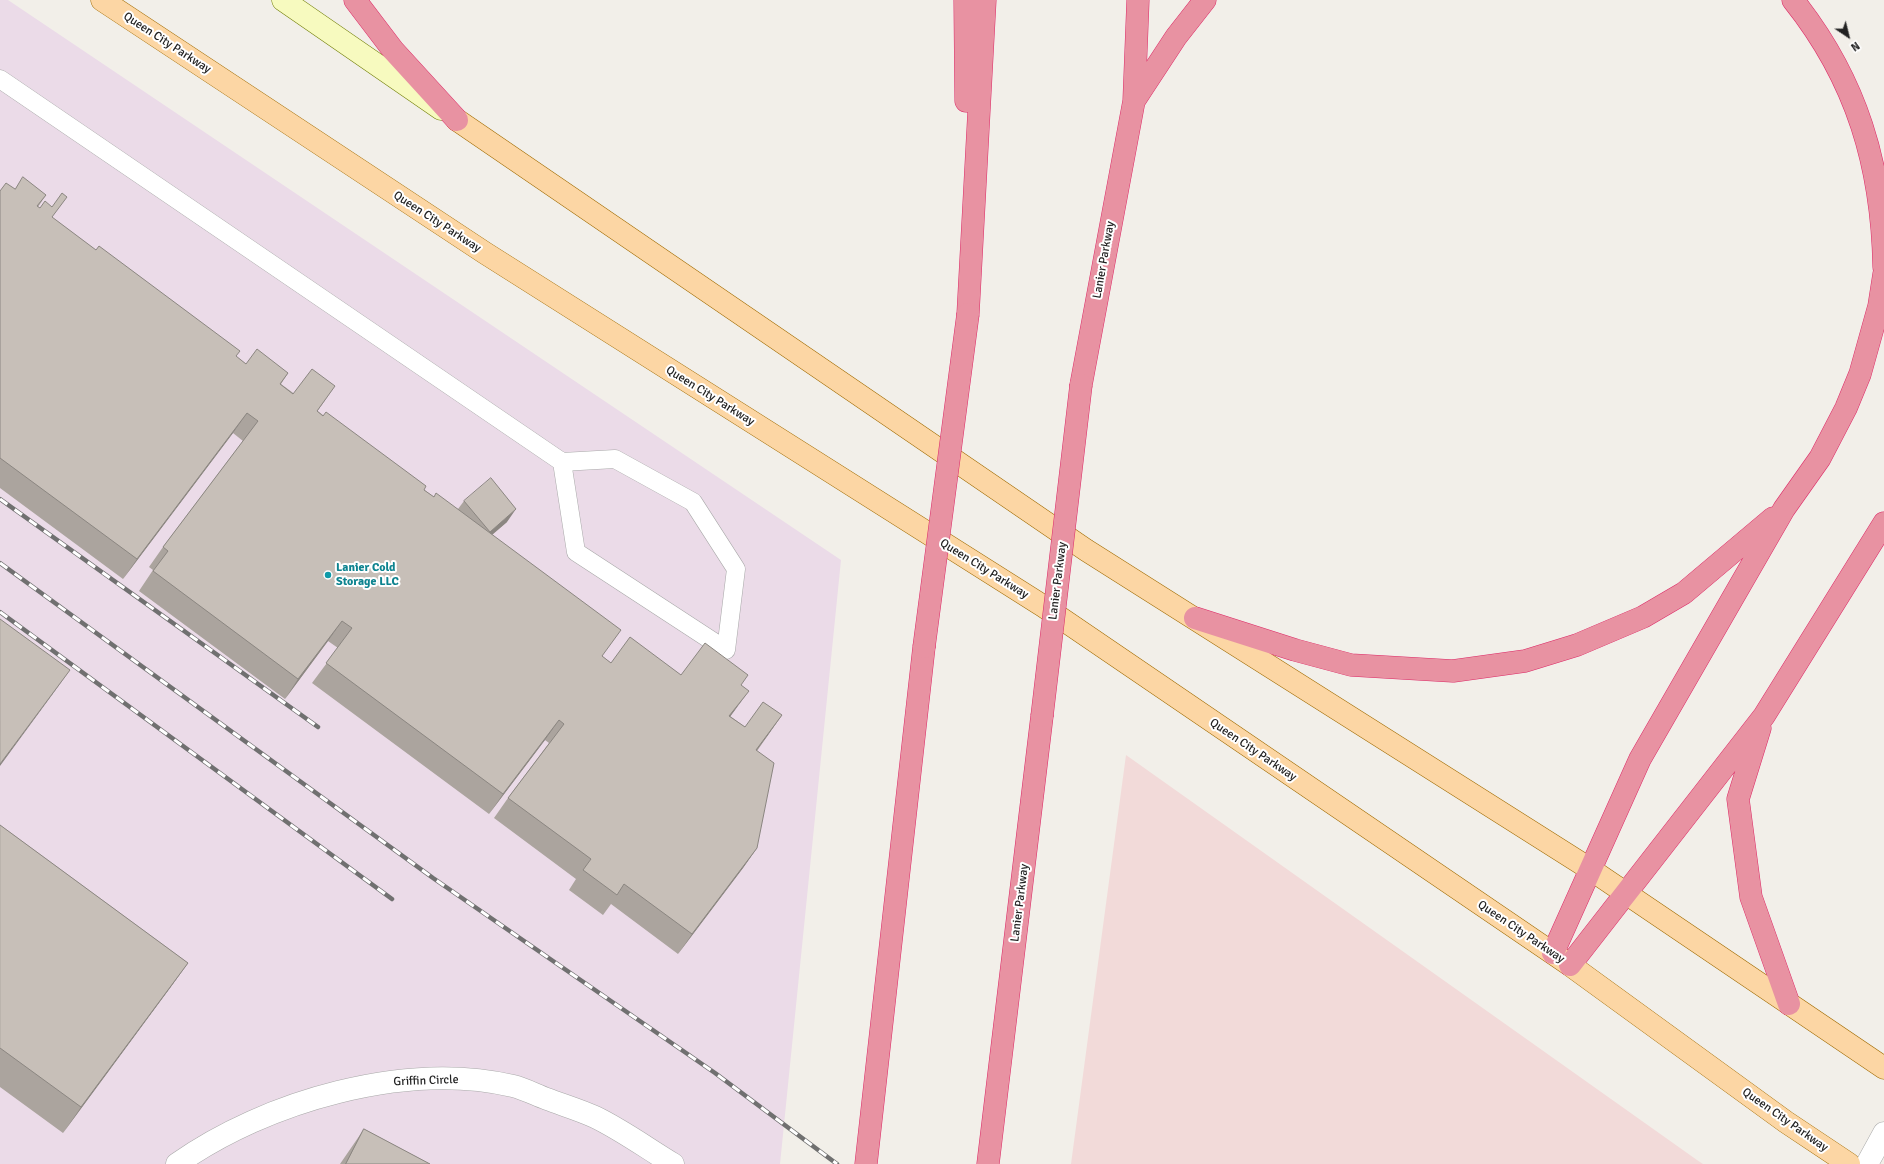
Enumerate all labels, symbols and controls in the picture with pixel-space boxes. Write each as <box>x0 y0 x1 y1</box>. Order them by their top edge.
street label: Queen City Parkway <box>120 9 214 77</box>
north arrow <box>1828 16 1868 56</box>
text: N <box>1848 39 1862 54</box>
street label: Queen City Parkway <box>390 188 484 256</box>
street label: Lanier Parkway <box>1090 220 1118 300</box>
street label: Queen City Parkway <box>663 363 757 429</box>
street label: Queen City Parkway <box>937 536 1031 602</box>
street label: Lanier Parkway <box>1046 541 1070 621</box>
place label: Lanier Cold Storage LLC <box>336 561 399 589</box>
marker: Lanier Cold Storage LLC <box>323 570 333 580</box>
street label: Queen City Parkway <box>1207 716 1299 784</box>
street label: Lanier Parkway <box>1008 863 1032 943</box>
street label: Queen City Parkway <box>1475 898 1567 966</box>
street label: Griffin Circle <box>393 1073 459 1089</box>
street label: Queen City Parkway <box>1739 1085 1831 1155</box>

